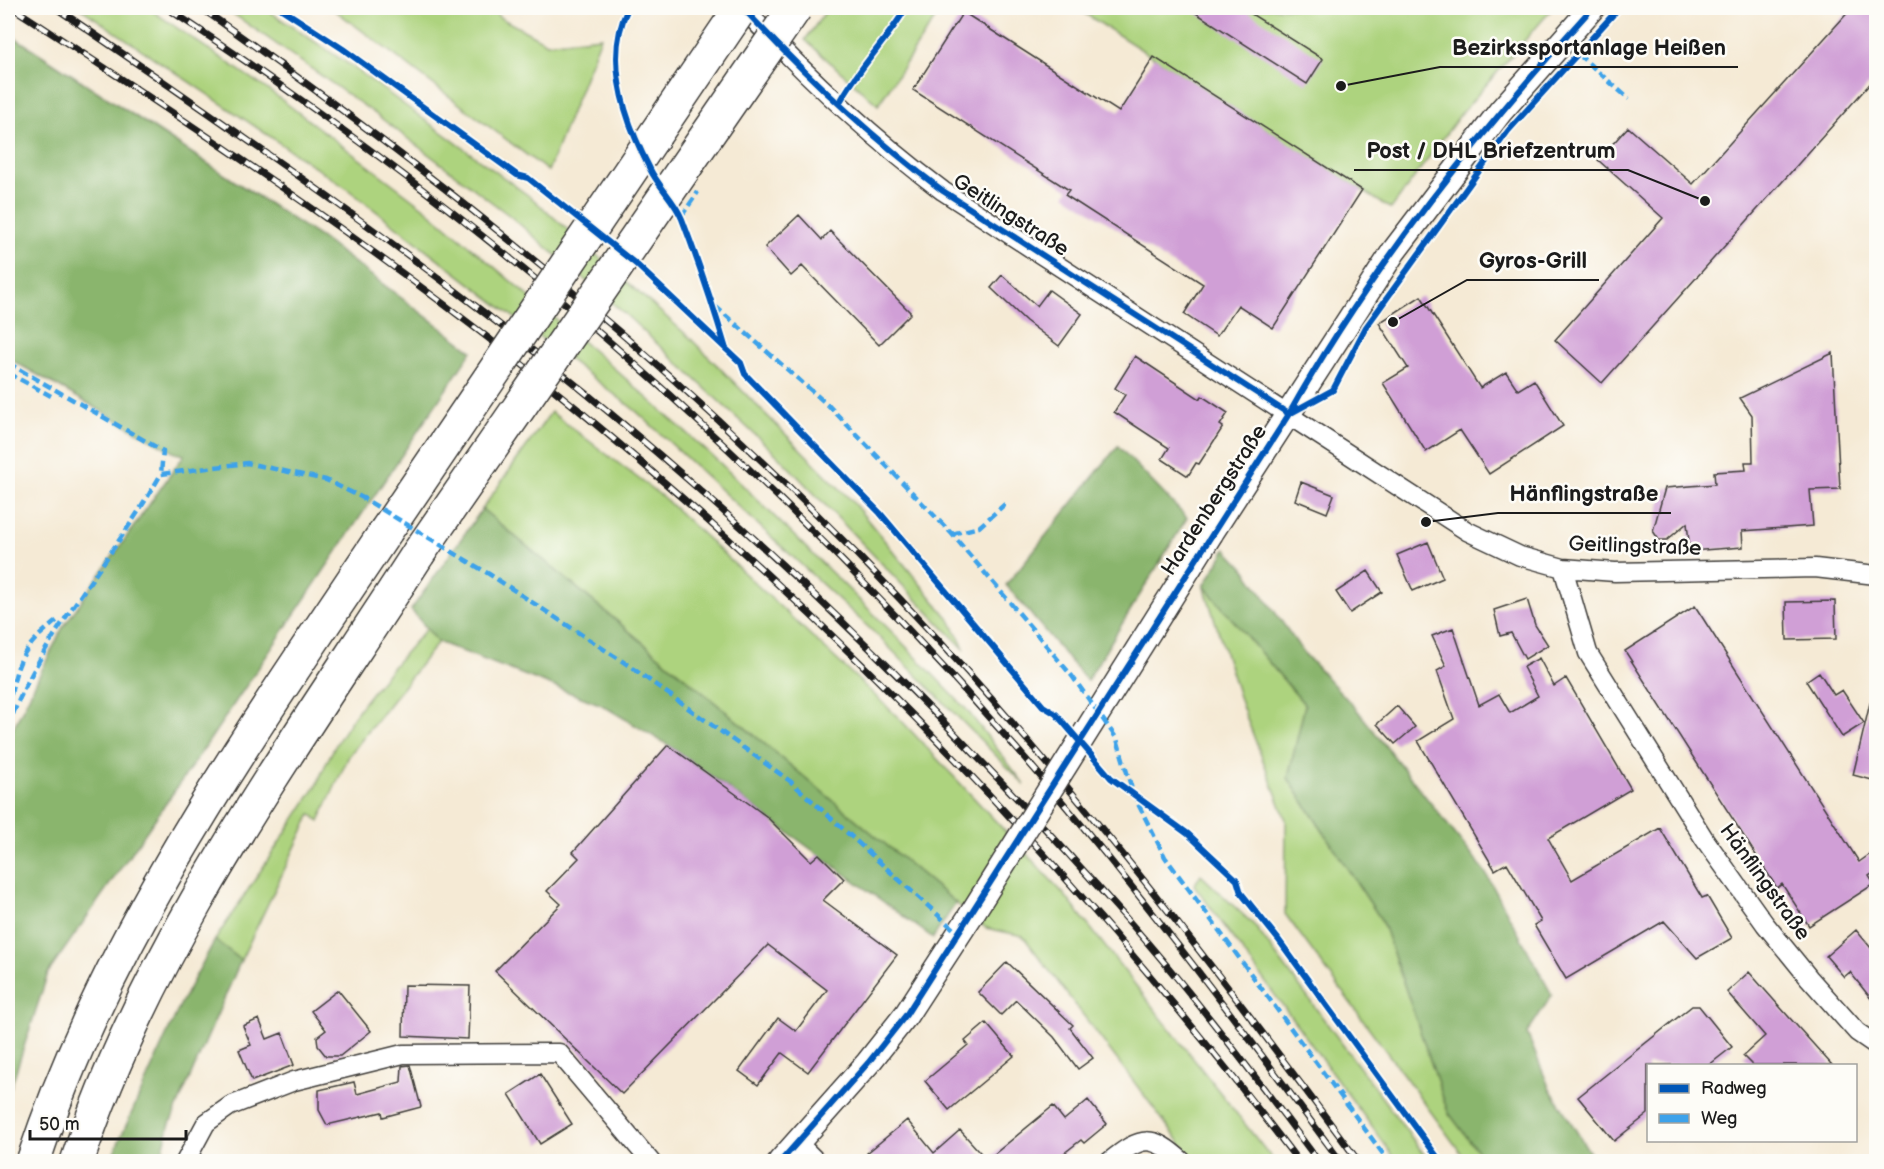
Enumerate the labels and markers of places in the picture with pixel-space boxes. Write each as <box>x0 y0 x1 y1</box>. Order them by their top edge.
callout: Bezirkssportanlage Heißen <box>1440 27 1738 67</box>
callout: Post / DHL Briefzentrum <box>1354 130 1628 170</box>
callout: Gyros-Grill <box>1467 240 1599 280</box>
callout: Hänflingstraße <box>1498 473 1671 513</box>

